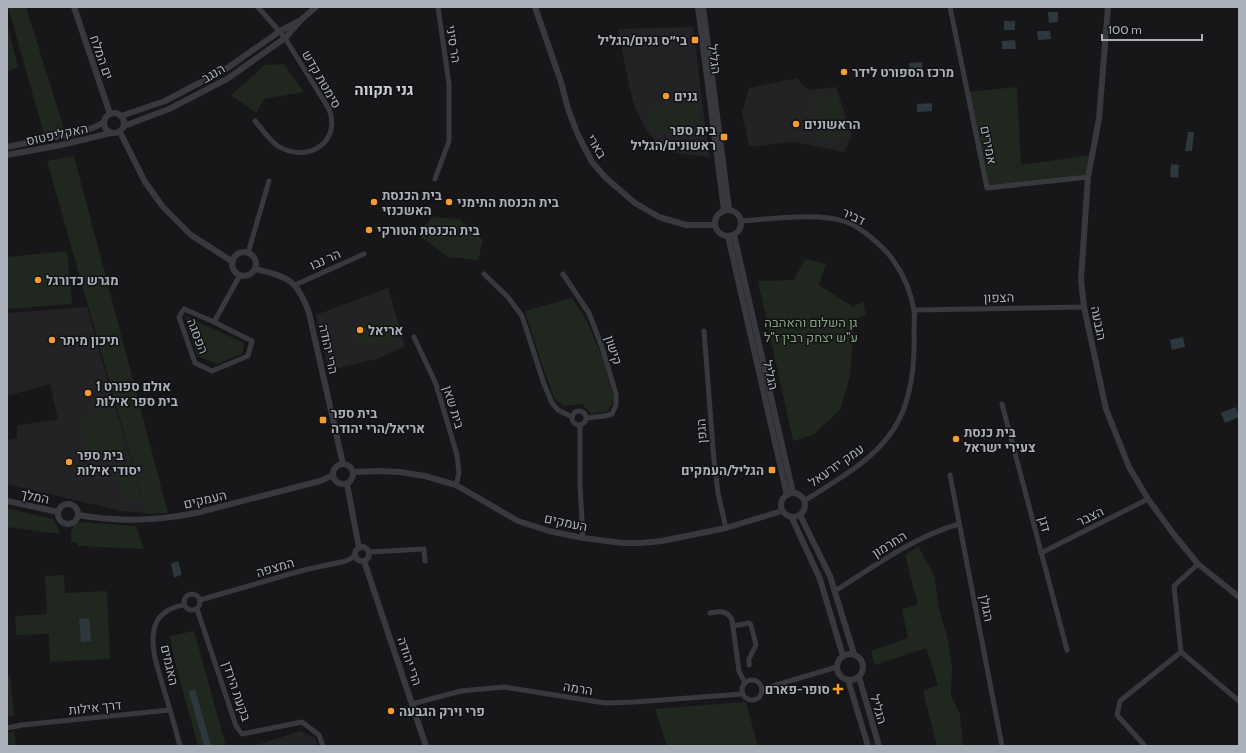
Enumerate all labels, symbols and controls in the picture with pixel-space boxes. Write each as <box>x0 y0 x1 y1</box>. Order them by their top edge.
scale bar <box>1102 16 1202 42</box>
text: 100 m <box>1108 22 1142 37</box>
street label: הר סיני <box>443 24 465 64</box>
place label: בי״ס גנים/הגליל <box>598 32 687 48</box>
street label: ים המלח <box>87 33 117 81</box>
marker: בי״ס גנים/הגליל <box>690 35 700 45</box>
street label: הגליל <box>705 43 725 75</box>
street label: סימטת קדש <box>299 47 345 111</box>
street label: הנגב <box>199 60 227 86</box>
place label: מרכז הספורט לידר <box>852 64 954 80</box>
marker: מרכז הספורט לידר <box>839 67 849 77</box>
district label: גני תקווה <box>354 81 414 99</box>
place label: גנים <box>674 88 698 104</box>
marker: גנים <box>661 91 671 101</box>
place label: הראשונים <box>804 116 861 132</box>
marker: הראשונים <box>791 119 801 129</box>
street label: האקליפטוס <box>25 120 89 148</box>
place label: בית ספר ראשונים/הגליל <box>631 122 716 153</box>
street label: אמירים <box>977 124 1001 166</box>
street label: בארי <box>584 131 610 161</box>
marker: בית ספר ראשונים/הגליל <box>719 132 729 142</box>
place label: בית הכנסת האשכנזי <box>382 187 442 218</box>
place label: בית הכנסת התימני <box>457 194 559 210</box>
marker: בית הכנסת האשכנזי <box>369 197 379 207</box>
marker: בית הכנסת התימני <box>444 197 454 207</box>
street label: דביר <box>840 204 868 228</box>
place label: בית הכנסת הטורקי <box>377 222 480 238</box>
marker: בית הכנסת הטורקי <box>364 225 374 235</box>
street label: הר נבו <box>307 245 343 273</box>
place label: מגרש כדורגל <box>46 272 119 288</box>
marker: מגרש כדורגל <box>33 275 43 285</box>
street label: הצפון <box>984 289 1014 305</box>
street label: הגבעה <box>1088 304 1110 342</box>
park label: גן השלום והאהבה ע"ש יצחק רבין ז"ל <box>764 314 858 345</box>
street label: הפסגה <box>184 316 212 356</box>
place label: אריאל <box>368 322 404 338</box>
street label: הרי יהודה <box>316 323 342 375</box>
marker: אריאל <box>355 325 365 335</box>
place label: תיכון מיתר <box>60 332 119 348</box>
street label: קישון <box>602 333 626 367</box>
marker: תיכון מיתר <box>47 335 57 345</box>
street label: הגליל <box>760 359 782 391</box>
place label: אולם ספורט 1 בית ספר אילות <box>96 378 178 409</box>
street label: בית שאן <box>440 384 468 431</box>
marker: אולם ספורט 1 בית ספר אילות <box>83 388 93 398</box>
place label: בית ספר אריאל/הרי יהודה <box>331 405 425 436</box>
marker: בית ספר אריאל/הרי יהודה <box>318 415 328 425</box>
street label: הגפן <box>692 418 710 444</box>
place label: בית כנסת צעירי ישראל <box>964 424 1036 455</box>
marker: בית כנסת צעירי ישראל <box>951 434 961 444</box>
street label: עמק יזרעאל <box>805 440 867 490</box>
place label: בית ספר יסודי אילות <box>77 447 141 478</box>
marker: בית ספר יסודי אילות <box>64 457 74 467</box>
place label: הגליל/העמקים <box>681 462 764 478</box>
marker: הגליל/העמקים <box>767 465 777 475</box>
street label: המלך <box>19 485 51 507</box>
street label: העמקים <box>182 486 228 512</box>
street label: הצבר <box>1074 503 1106 529</box>
street label: העמקים <box>543 510 589 534</box>
street label: דגן <box>1035 514 1055 534</box>
street label: החרמון <box>869 527 909 561</box>
street label: המצפה <box>254 554 296 580</box>
street label: הגולן <box>977 593 997 623</box>
street label: הרי יהודה <box>394 634 426 688</box>
street label: האגמים <box>158 643 182 687</box>
street label: בקעת הירדן <box>219 659 255 723</box>
street label: הרמה <box>562 678 594 698</box>
place label: סופר-פארם <box>765 681 830 697</box>
marker: סופר-פארם <box>833 684 843 694</box>
street label: הגליל <box>867 692 891 726</box>
street label: דרך אילות <box>68 696 123 718</box>
place label: פרי וירק הגבעה <box>399 703 485 719</box>
marker: פרי וירק הגבעה <box>386 706 396 716</box>

